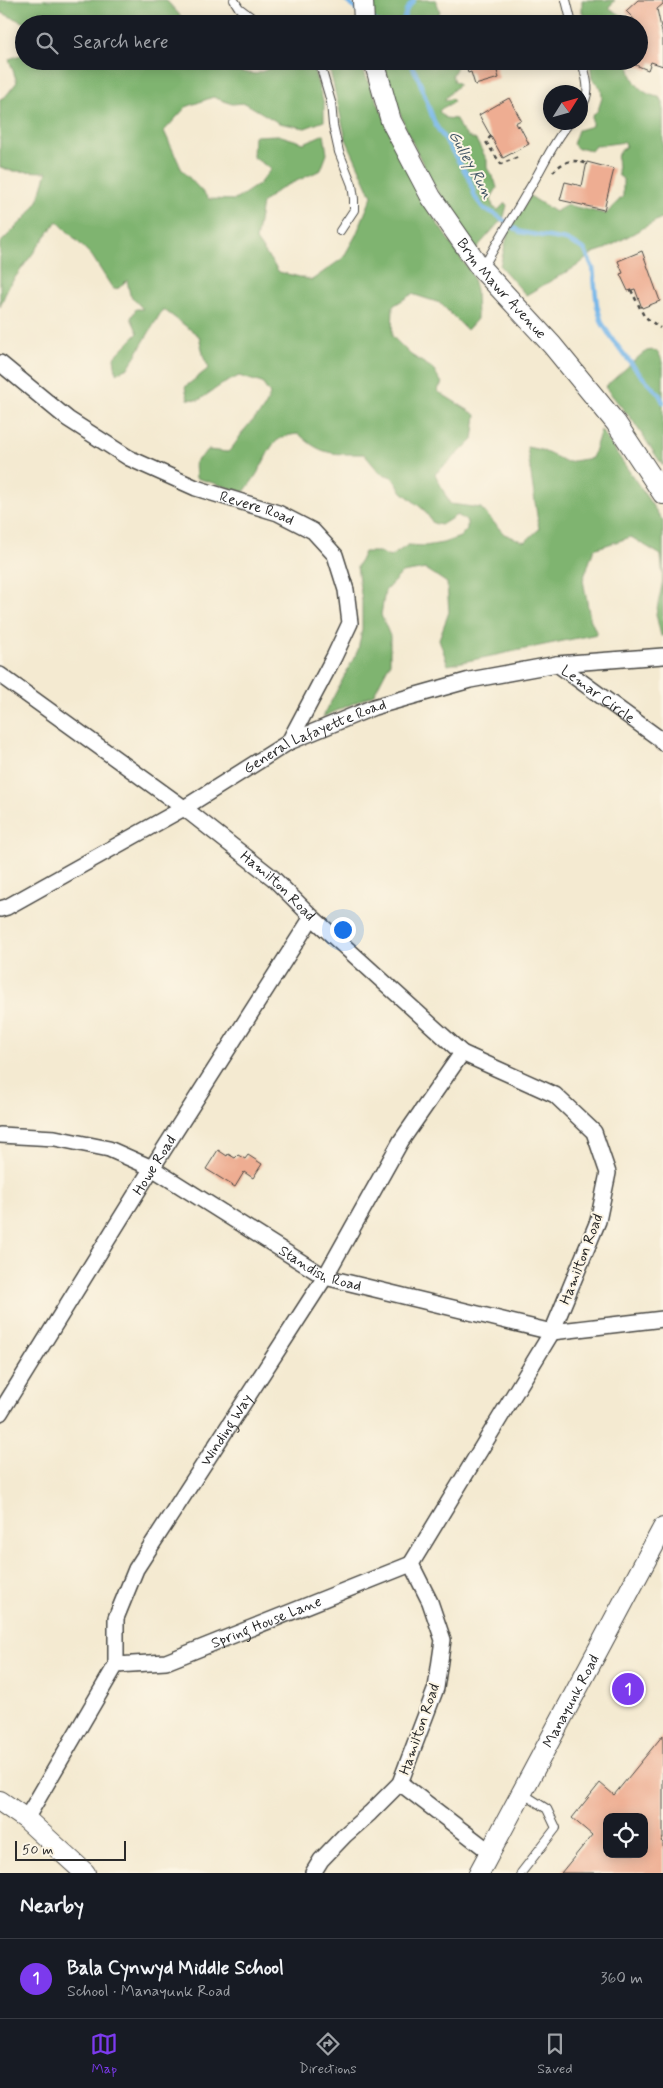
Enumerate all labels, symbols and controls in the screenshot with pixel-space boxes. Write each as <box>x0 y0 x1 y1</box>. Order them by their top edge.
search box <box>15 15 648 70</box>
icon: search <box>33 29 61 57</box>
text: Search here <box>73 30 169 55</box>
north arrow <box>543 85 588 130</box>
water label: Gulley Run <box>443 127 498 203</box>
street label: Bryn Mawr Avenue <box>452 234 551 344</box>
street label: Revere Road <box>217 487 297 531</box>
street label: Lemar Circle <box>557 661 639 729</box>
street label: General Lafayette Road <box>240 695 389 779</box>
street label: Hamilton Road <box>235 847 319 926</box>
your location <box>330 917 356 943</box>
street label: Howe Road <box>128 1131 181 1199</box>
street label: Hamilton Road <box>555 1211 608 1308</box>
street label: Standish Road <box>275 1241 363 1296</box>
street label: Winding Way <box>196 1390 258 1470</box>
street label: Spring House Lane <box>208 1592 325 1654</box>
street label: Manayunk Road <box>539 1651 605 1751</box>
pin: 1 <box>612 1670 644 1708</box>
street label: Hamilton Road <box>395 1681 445 1778</box>
map controls <box>603 1813 648 1858</box>
button: locate <box>603 1813 648 1858</box>
scale bar <box>15 1838 126 1861</box>
text: 50 m <box>22 1841 53 1859</box>
text: Nearby <box>20 1892 84 1920</box>
text: Bala Cynwyd Middle School <box>67 1956 284 1981</box>
text: 1 <box>32 1968 40 1989</box>
text: 360 m <box>600 1968 643 1989</box>
text: School · Manayunk Road <box>67 1981 230 2002</box>
tab: Map <box>90 2030 118 2078</box>
tab: Directions <box>299 2030 357 2078</box>
tab: Saved <box>537 2030 573 2078</box>

